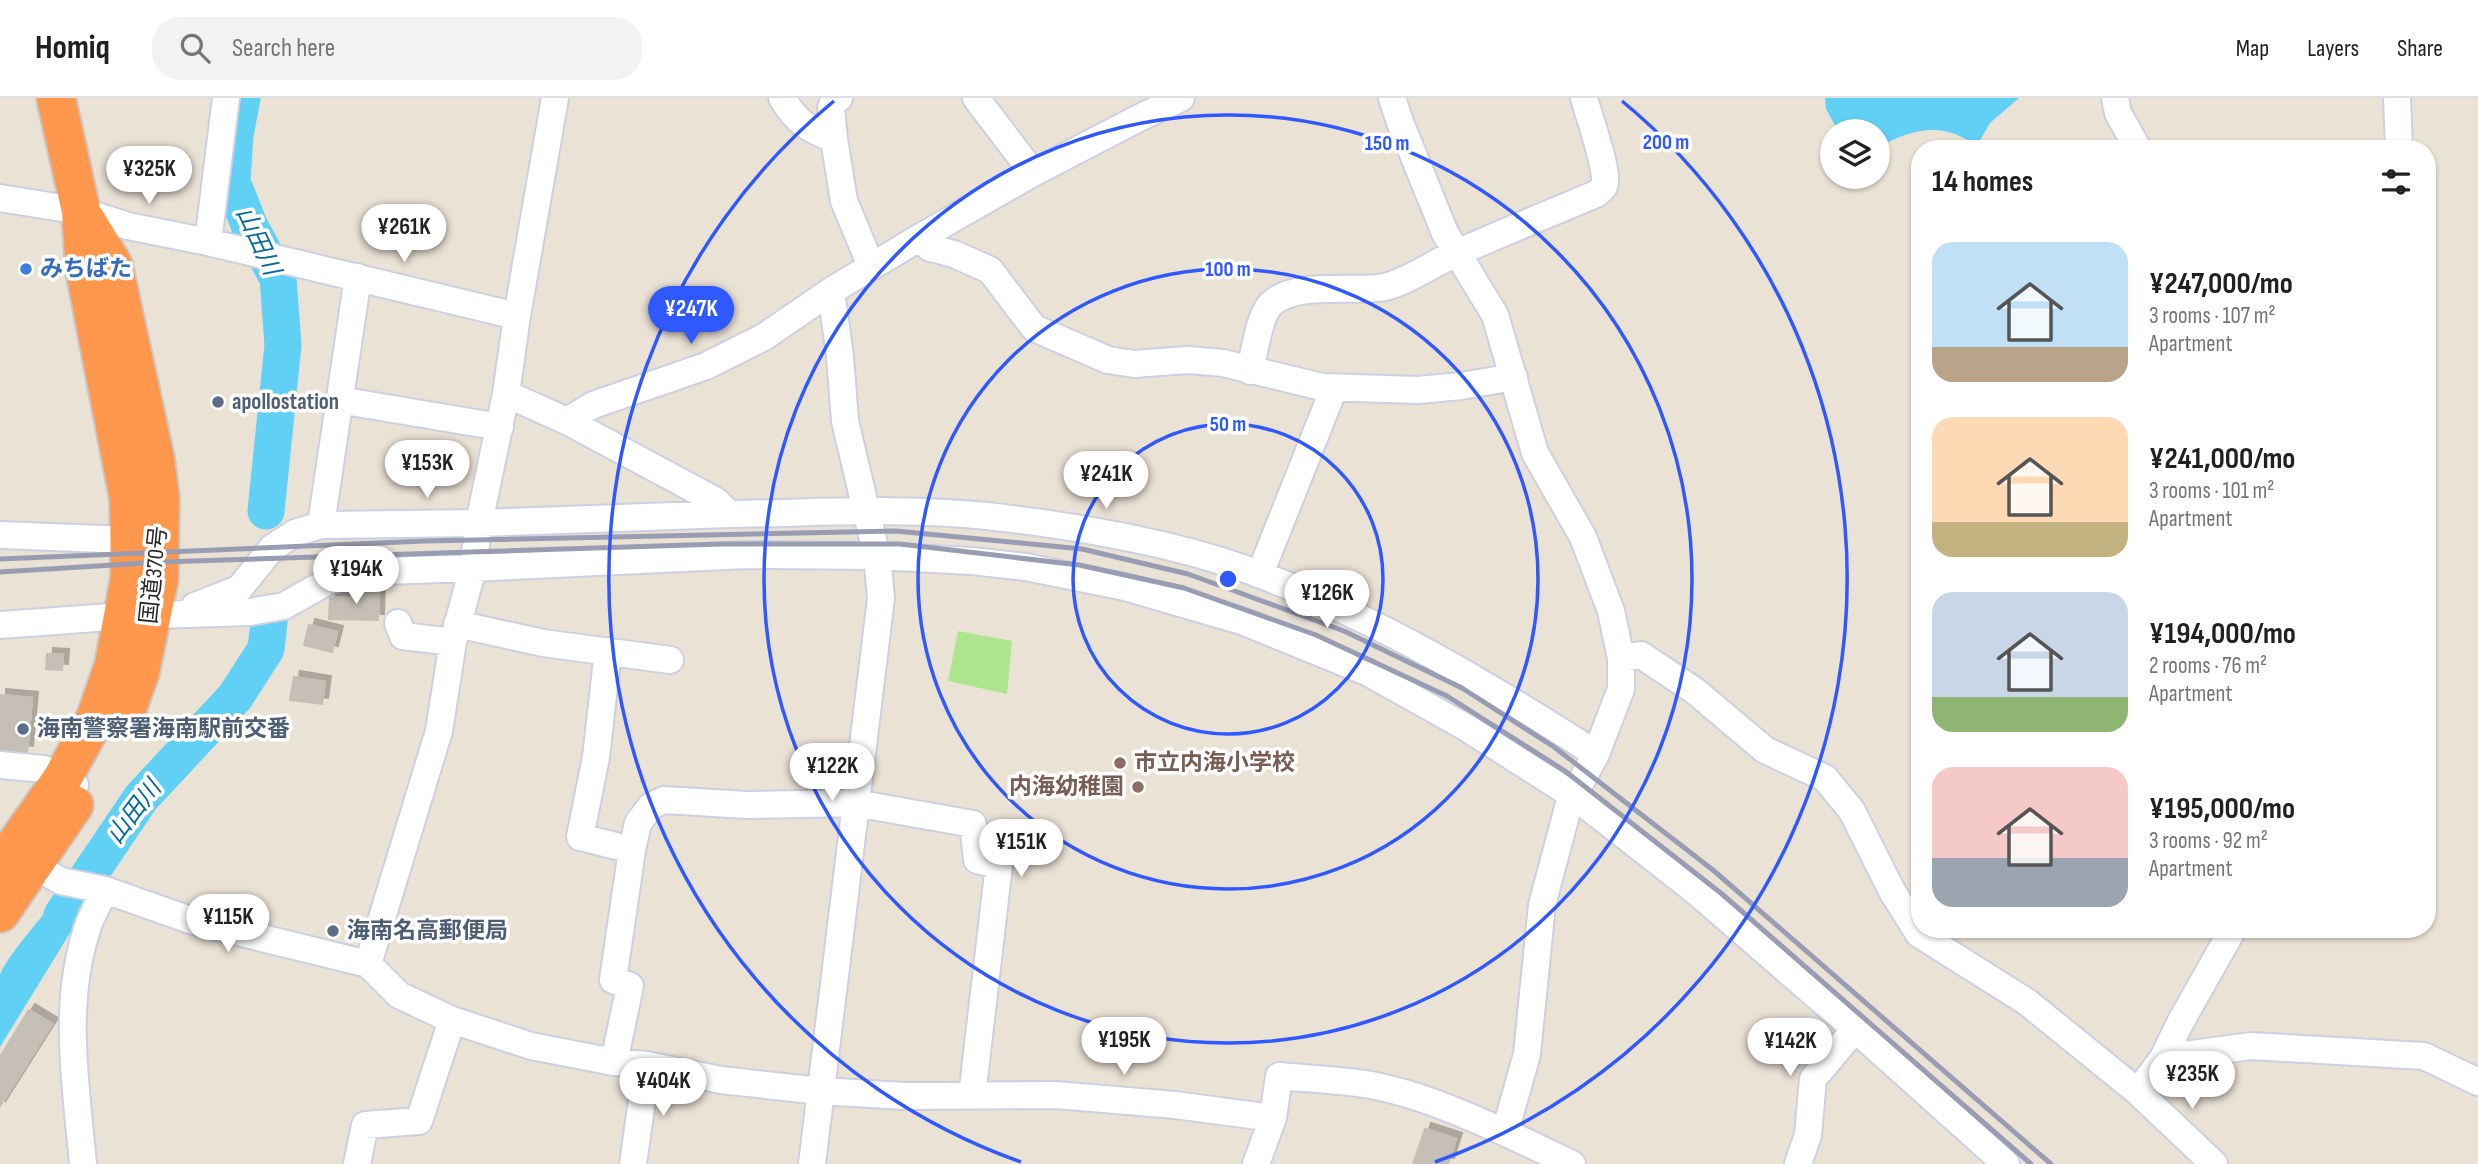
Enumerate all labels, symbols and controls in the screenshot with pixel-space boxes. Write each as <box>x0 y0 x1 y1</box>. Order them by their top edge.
search box <box>152 17 642 80</box>
text: Homiq <box>35 28 110 68</box>
icon: search <box>176 29 214 67</box>
text: Search here <box>232 33 335 64</box>
text: Map <box>2236 34 2269 63</box>
text: Layers <box>2307 34 2359 63</box>
text: Share <box>2397 34 2443 63</box>
map controls <box>1820 119 1890 189</box>
button: layers <box>1820 119 1890 189</box>
text: 200 m <box>1643 130 1689 155</box>
text: 150 m <box>1365 131 1409 156</box>
pin: ¥325K <box>100 146 198 206</box>
text: ¥325K <box>122 155 176 183</box>
icon: filters <box>2377 163 2415 201</box>
text: 14 homes <box>1932 164 2033 200</box>
water label: 山田川 <box>230 202 288 282</box>
pin: ¥261K <box>355 204 453 264</box>
text: ¥261K <box>377 213 431 241</box>
place label: みちばた <box>40 255 132 283</box>
text: 100 m <box>1205 257 1251 282</box>
marker: みちばた <box>18 261 34 277</box>
text: ¥247,000/mo <box>2149 266 2293 302</box>
icon: home <box>1988 270 2072 354</box>
pin: ¥247K <box>642 286 740 346</box>
text: ¥247K <box>664 295 718 323</box>
text: 3 rooms · 107 m² <box>2149 302 2276 330</box>
text: Apartment <box>2149 330 2233 358</box>
place label: apollostation <box>232 388 339 416</box>
marker: apollostation <box>210 394 226 410</box>
text: 50 m <box>1210 412 1246 437</box>
pin: ¥153K <box>378 440 476 500</box>
text: ¥241,000/mo <box>2149 441 2295 477</box>
icon: home <box>1988 445 2072 529</box>
text: ¥153K <box>401 449 453 477</box>
pin: ¥241K <box>1057 452 1155 511</box>
text: ¥241K <box>1079 460 1133 488</box>
text: 3 rooms · 101 m² <box>2149 477 2274 505</box>
text: Apartment <box>2149 505 2233 533</box>
street label: 国道370号 <box>135 525 173 625</box>
pin: ¥194K <box>307 546 405 606</box>
text: ¥194K <box>329 555 383 583</box>
centre of rings <box>1216 567 1240 591</box>
pin: ¥126K <box>1278 570 1376 630</box>
text: ¥126K <box>1300 579 1354 607</box>
text: ¥194,000/mo <box>2149 616 2296 652</box>
icon: home <box>1988 620 2072 704</box>
text: 2 rooms · 76 m² <box>2149 652 2267 680</box>
text: Apartment <box>2149 680 2233 708</box>
place label: 海南警察署海南駅前交番 <box>37 715 290 743</box>
marker: 海南警察署海南駅前交番 <box>15 721 31 737</box>
pin: ¥122K <box>783 744 881 803</box>
place label: 市立内海小学校 <box>1134 749 1295 777</box>
text: ¥122K <box>806 752 858 780</box>
marker: 市立内海小学校 <box>1112 755 1128 771</box>
water label: 山田川 <box>101 772 169 849</box>
place label: 内海幼稚園 <box>1009 773 1124 801</box>
marker: 内海幼稚園 <box>1130 779 1146 795</box>
text: ¥195,000/mo <box>2149 791 2295 827</box>
icon: home <box>1988 795 2072 879</box>
pin: ¥151K <box>972 820 1070 879</box>
text: 3 rooms · 92 m² <box>2149 827 2268 855</box>
text: ¥151K <box>995 828 1047 856</box>
text: Apartment <box>2149 855 2233 883</box>
pin: ¥115K <box>179 894 277 954</box>
text: ¥115K <box>202 903 254 931</box>
place label: 海南名高郵便局 <box>347 917 508 945</box>
marker: 海南名高郵便局 <box>325 923 341 939</box>
pin: ¥195K <box>1075 1018 1173 1077</box>
pin: ¥142K <box>1741 1018 1839 1078</box>
text: ¥195K <box>1097 1026 1151 1054</box>
text: ¥142K <box>1763 1027 1817 1055</box>
pin: ¥235K <box>2143 1052 2241 1111</box>
pin: ¥404K <box>614 1058 712 1118</box>
text: ¥235K <box>2165 1060 2219 1088</box>
text: ¥404K <box>635 1067 691 1095</box>

